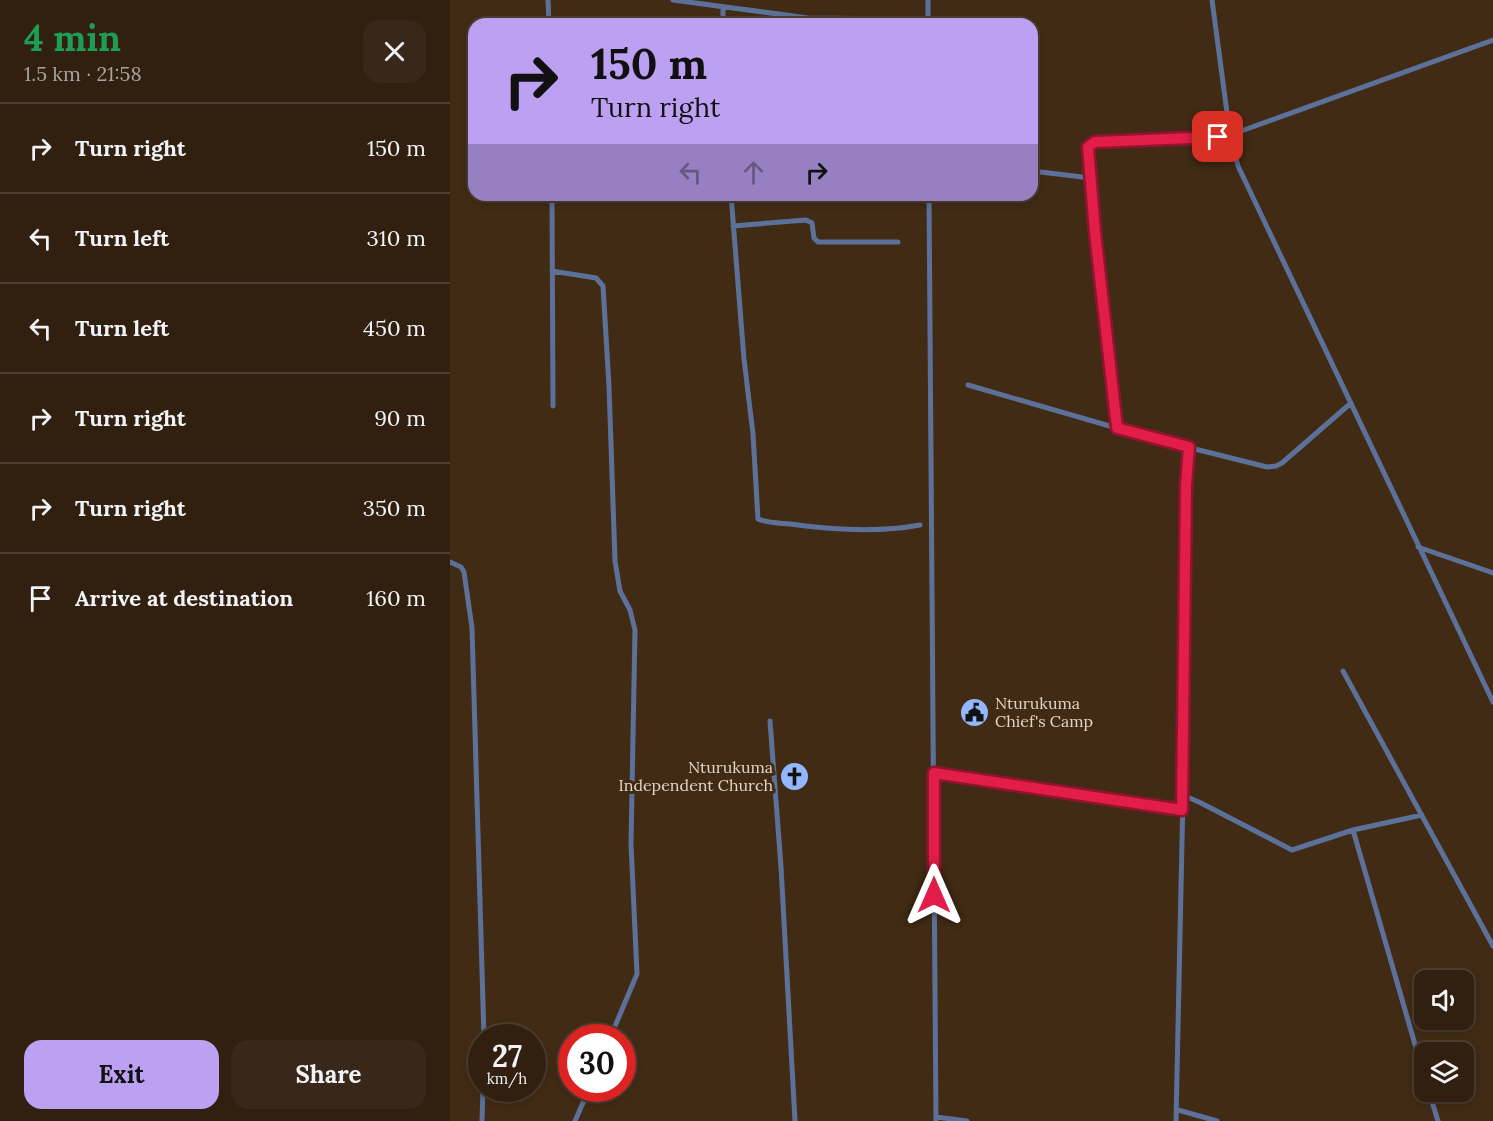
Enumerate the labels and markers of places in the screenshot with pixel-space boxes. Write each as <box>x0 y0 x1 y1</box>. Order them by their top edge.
pin <box>1192 111 1243 162</box>
place label: Nturukuma Chief's Camp <box>995 693 1093 731</box>
public building icon: Nturukuma Chief's Camp <box>958 696 990 728</box>
place label: Nturukuma Independent Church <box>618 757 773 795</box>
church icon: Nturukuma Independent Church <box>778 760 810 792</box>

